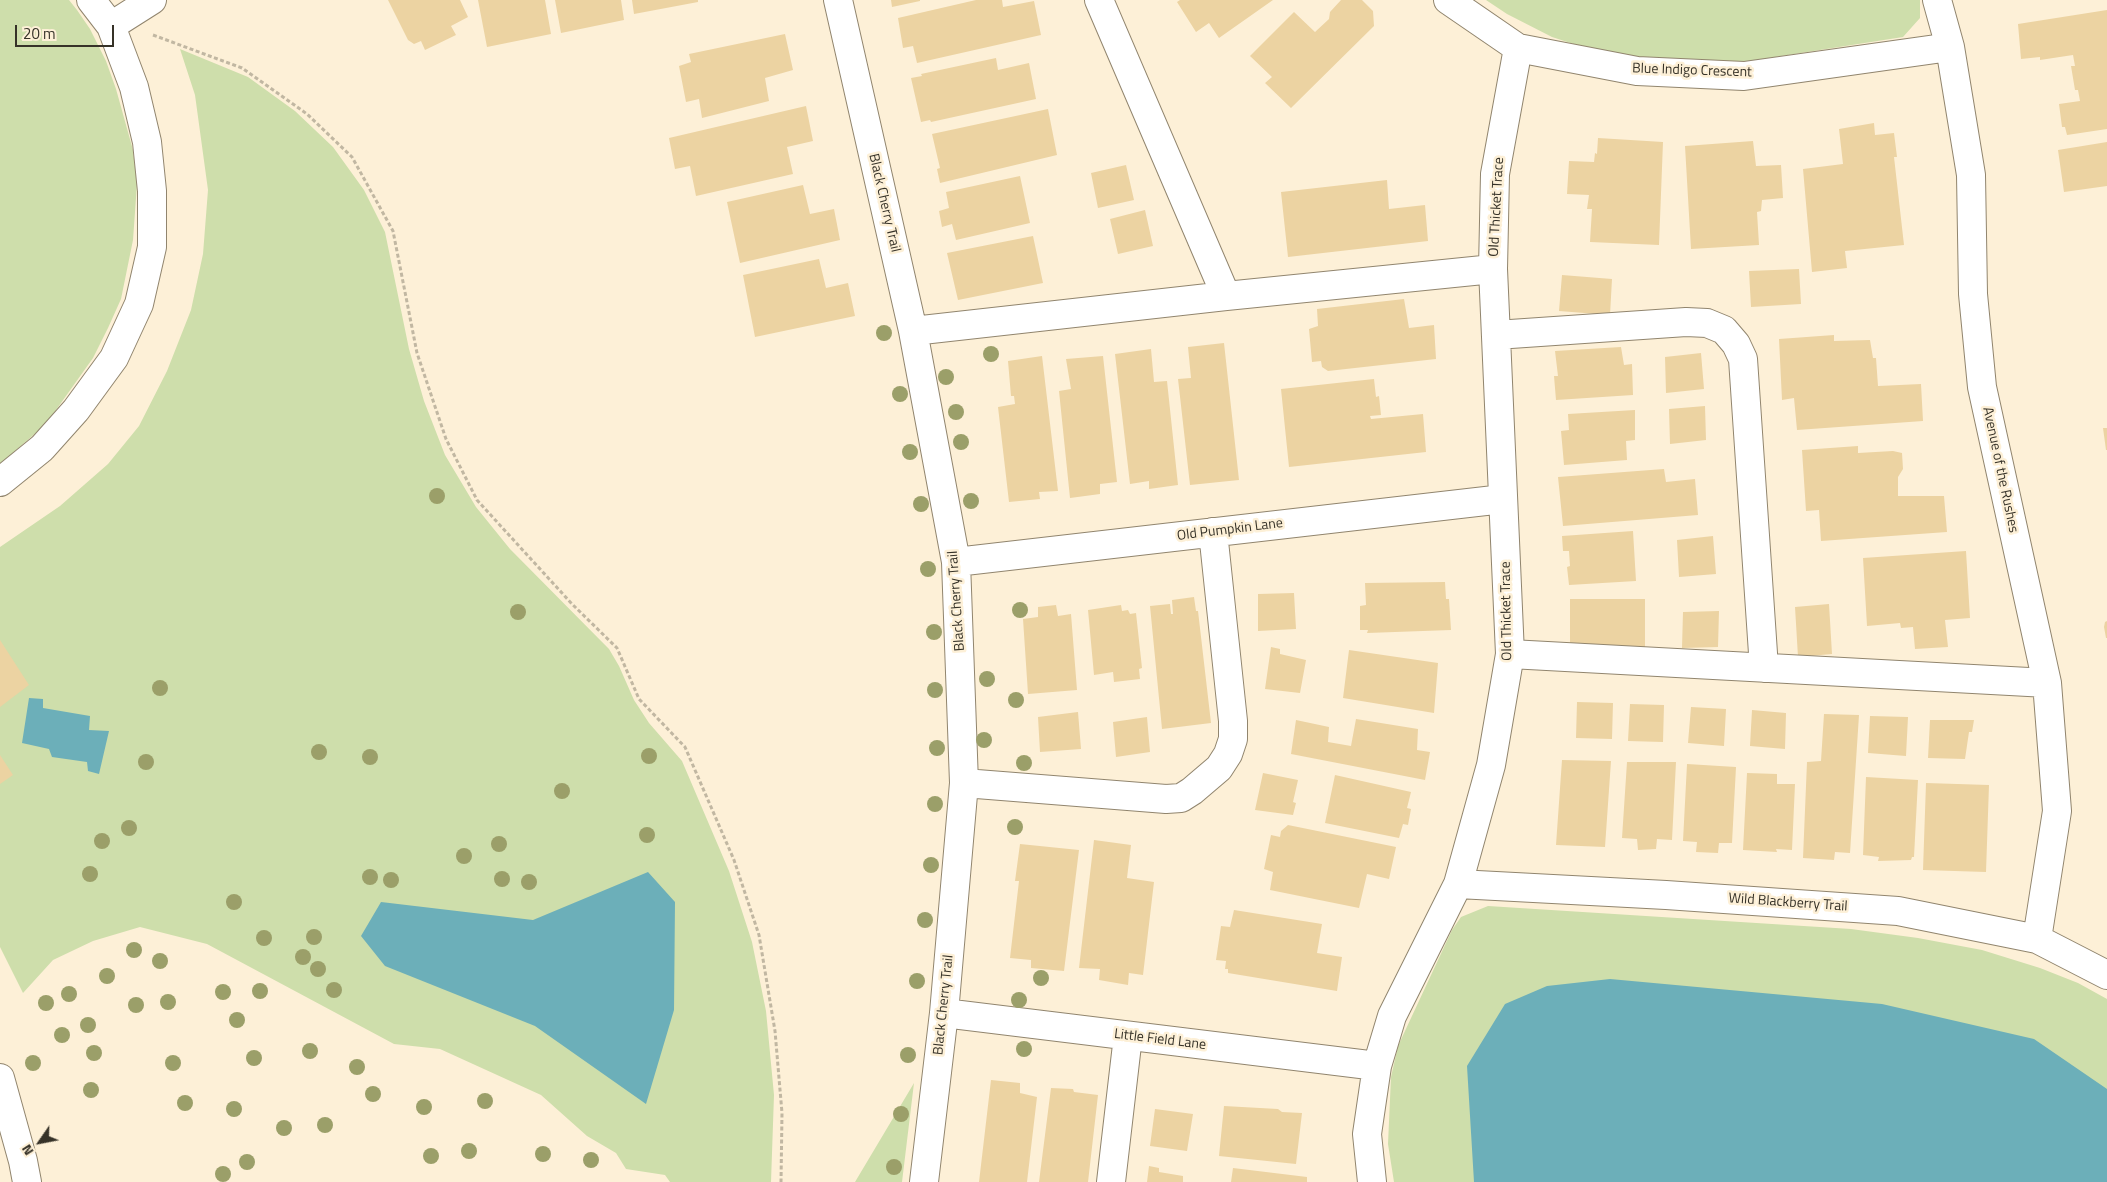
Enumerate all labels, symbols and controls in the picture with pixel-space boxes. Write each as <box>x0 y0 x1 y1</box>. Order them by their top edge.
scale bar <box>18 15 116 47</box>
text: 20 m <box>23 22 56 45</box>
street label: Blue Indigo Crescent <box>1632 61 1752 81</box>
street label: Black Cherry Trail <box>864 152 904 254</box>
street label: Old Thicket Trace <box>1486 157 1508 257</box>
street label: Avenue of the Rushes <box>1978 406 2022 534</box>
street label: Old Pumpkin Lane <box>1176 515 1284 545</box>
street label: Black Cherry Trail <box>945 550 969 652</box>
street label: Old Thicket Trace <box>1498 561 1516 661</box>
street label: Wild Blackberry Trail <box>1728 890 1848 916</box>
street label: Black Cherry Trail <box>930 954 958 1056</box>
street label: Little Field Lane <box>1113 1026 1207 1054</box>
north arrow <box>15 1117 65 1167</box>
text: N <box>16 1141 38 1160</box>

